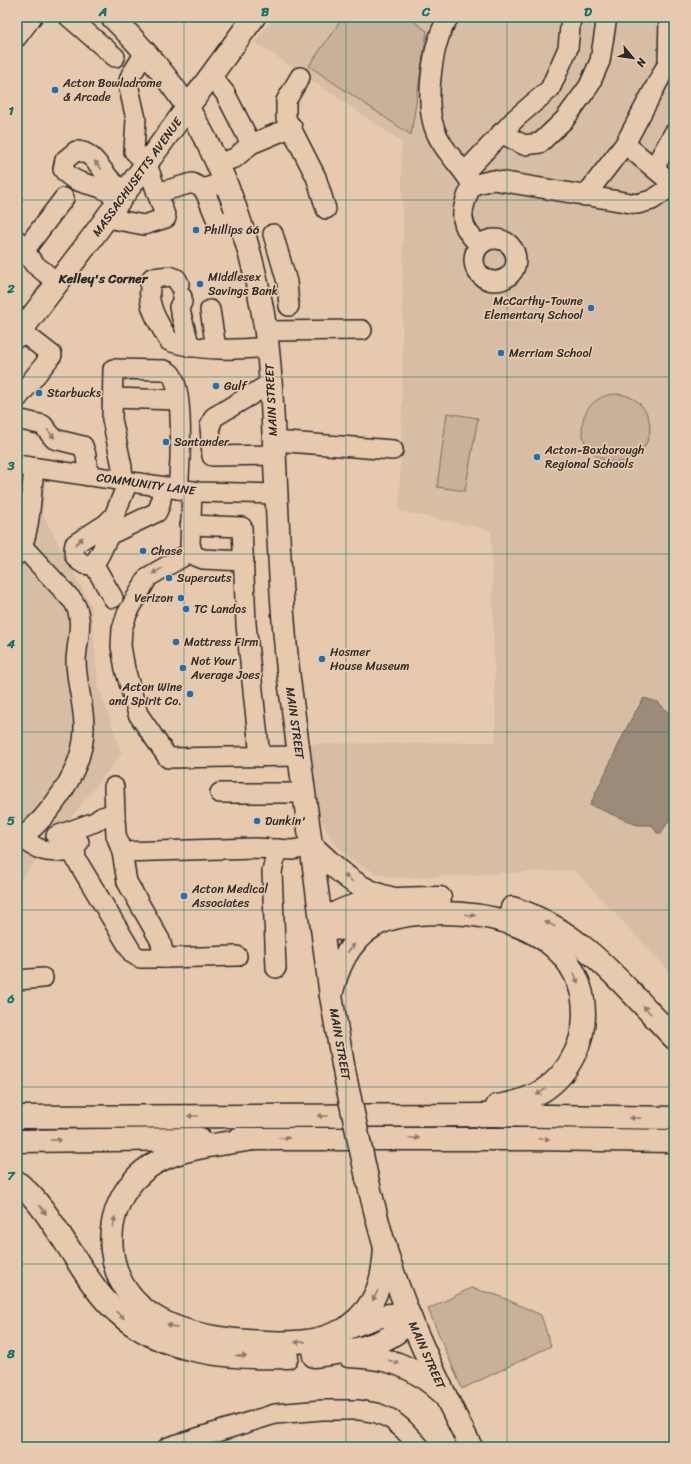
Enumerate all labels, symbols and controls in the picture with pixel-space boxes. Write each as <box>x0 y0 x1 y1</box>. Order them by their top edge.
text: A <box>98 0 107 23</box>
text: B <box>261 0 270 23</box>
text: C <box>421 0 431 23</box>
text: D <box>584 0 592 23</box>
north arrow <box>613 38 653 78</box>
text: N <box>631 54 652 71</box>
place label: Acton Bowladrome & Arcade <box>62 72 162 108</box>
marker: Acton Bowladrome & Arcade <box>50 85 60 95</box>
text: 1 <box>8 99 14 122</box>
street label: MASSACHUSETTS AVENUE <box>86 112 189 241</box>
one-way arrow <box>94 159 103 170</box>
place label: Phillips 66 <box>204 219 260 241</box>
marker: Phillips 66 <box>191 225 201 235</box>
place label: Middlesex Savings Bank <box>208 266 278 302</box>
district label: Kelley's Corner <box>58 267 149 290</box>
text: 2 <box>6 277 15 300</box>
marker: Middlesex Savings Bank <box>195 279 205 289</box>
place label: McCarthy-Towne Elementary School <box>484 290 584 326</box>
marker: McCarthy-Towne Elementary School <box>586 303 596 313</box>
place label: Merriam School <box>509 342 592 364</box>
marker: Merriam School <box>496 348 506 358</box>
street label: MAIN STREET <box>258 362 284 437</box>
place label: Gulf <box>224 375 248 397</box>
marker: Gulf <box>211 381 221 391</box>
place label: Starbucks <box>47 382 101 404</box>
marker: Starbucks <box>34 388 44 398</box>
one-way arrow <box>46 429 55 439</box>
place label: Santander <box>174 431 230 453</box>
marker: Santander <box>161 437 171 447</box>
place label: Acton-Boxborough Regional Schools <box>544 439 644 475</box>
marker: Acton-Boxborough Regional Schools <box>532 452 542 462</box>
text: 3 <box>6 454 15 477</box>
street label: COMMUNITY LANE <box>95 466 198 502</box>
one-way arrow <box>75 537 84 546</box>
place label: Chase <box>151 540 183 562</box>
marker: Chase <box>138 546 148 556</box>
place label: Supercuts <box>177 567 232 589</box>
one-way arrow <box>151 568 163 574</box>
marker: Supercuts <box>164 573 174 583</box>
place label: Verizon <box>134 587 173 609</box>
marker: Verizon <box>176 593 186 603</box>
place label: TC Landos <box>194 598 246 620</box>
marker: TC Landos <box>181 604 191 614</box>
place label: Mattress Firm <box>184 631 258 653</box>
text: 4 <box>6 632 16 655</box>
marker: Mattress Firm <box>171 637 181 647</box>
place label: Hosmer House Museum <box>330 641 409 677</box>
place label: Not Your Average Joes <box>190 650 260 686</box>
marker: Hosmer House Museum <box>317 654 327 664</box>
marker: Not Your Average Joes <box>178 663 188 673</box>
place label: Acton Wine and Spirit Co. <box>109 676 182 712</box>
street label: MAIN STREET <box>279 686 311 761</box>
marker: Acton Wine and Spirit Co. <box>185 689 195 699</box>
text: 5 <box>7 809 15 832</box>
place label: Dunkin' <box>265 810 306 832</box>
marker: Dunkin' <box>252 816 262 826</box>
one-way arrow <box>343 874 354 882</box>
place label: Acton Medical Associates <box>191 878 268 914</box>
marker: Acton Medical Associates <box>179 891 189 901</box>
one-way arrow <box>464 912 476 918</box>
one-way arrow <box>544 920 556 927</box>
one-way arrow <box>346 942 355 953</box>
one-way arrow <box>574 972 580 984</box>
text: 6 <box>6 987 15 1010</box>
one-way arrow <box>642 1005 652 1015</box>
street label: MAIN STREET <box>323 1006 357 1083</box>
one-way arrow <box>536 1088 547 1096</box>
one-way arrow <box>317 1112 329 1119</box>
one-way arrow <box>186 1113 199 1119</box>
one-way arrow <box>628 1115 641 1121</box>
one-way arrow <box>278 1135 291 1141</box>
one-way arrow <box>408 1135 421 1141</box>
one-way arrow <box>538 1136 551 1142</box>
one-way arrow <box>50 1137 63 1143</box>
text: 7 <box>7 1164 16 1187</box>
one-way arrow <box>39 1205 47 1216</box>
one-way arrow <box>111 1216 117 1229</box>
one-way arrow <box>372 1290 378 1302</box>
one-way arrow <box>115 1310 125 1319</box>
street label: MAIN STREET <box>402 1317 452 1394</box>
one-way arrow <box>166 1323 178 1329</box>
one-way arrow <box>294 1338 306 1345</box>
text: 8 <box>6 1342 15 1365</box>
one-way arrow <box>235 1353 247 1360</box>
one-way arrow <box>388 1359 400 1365</box>

